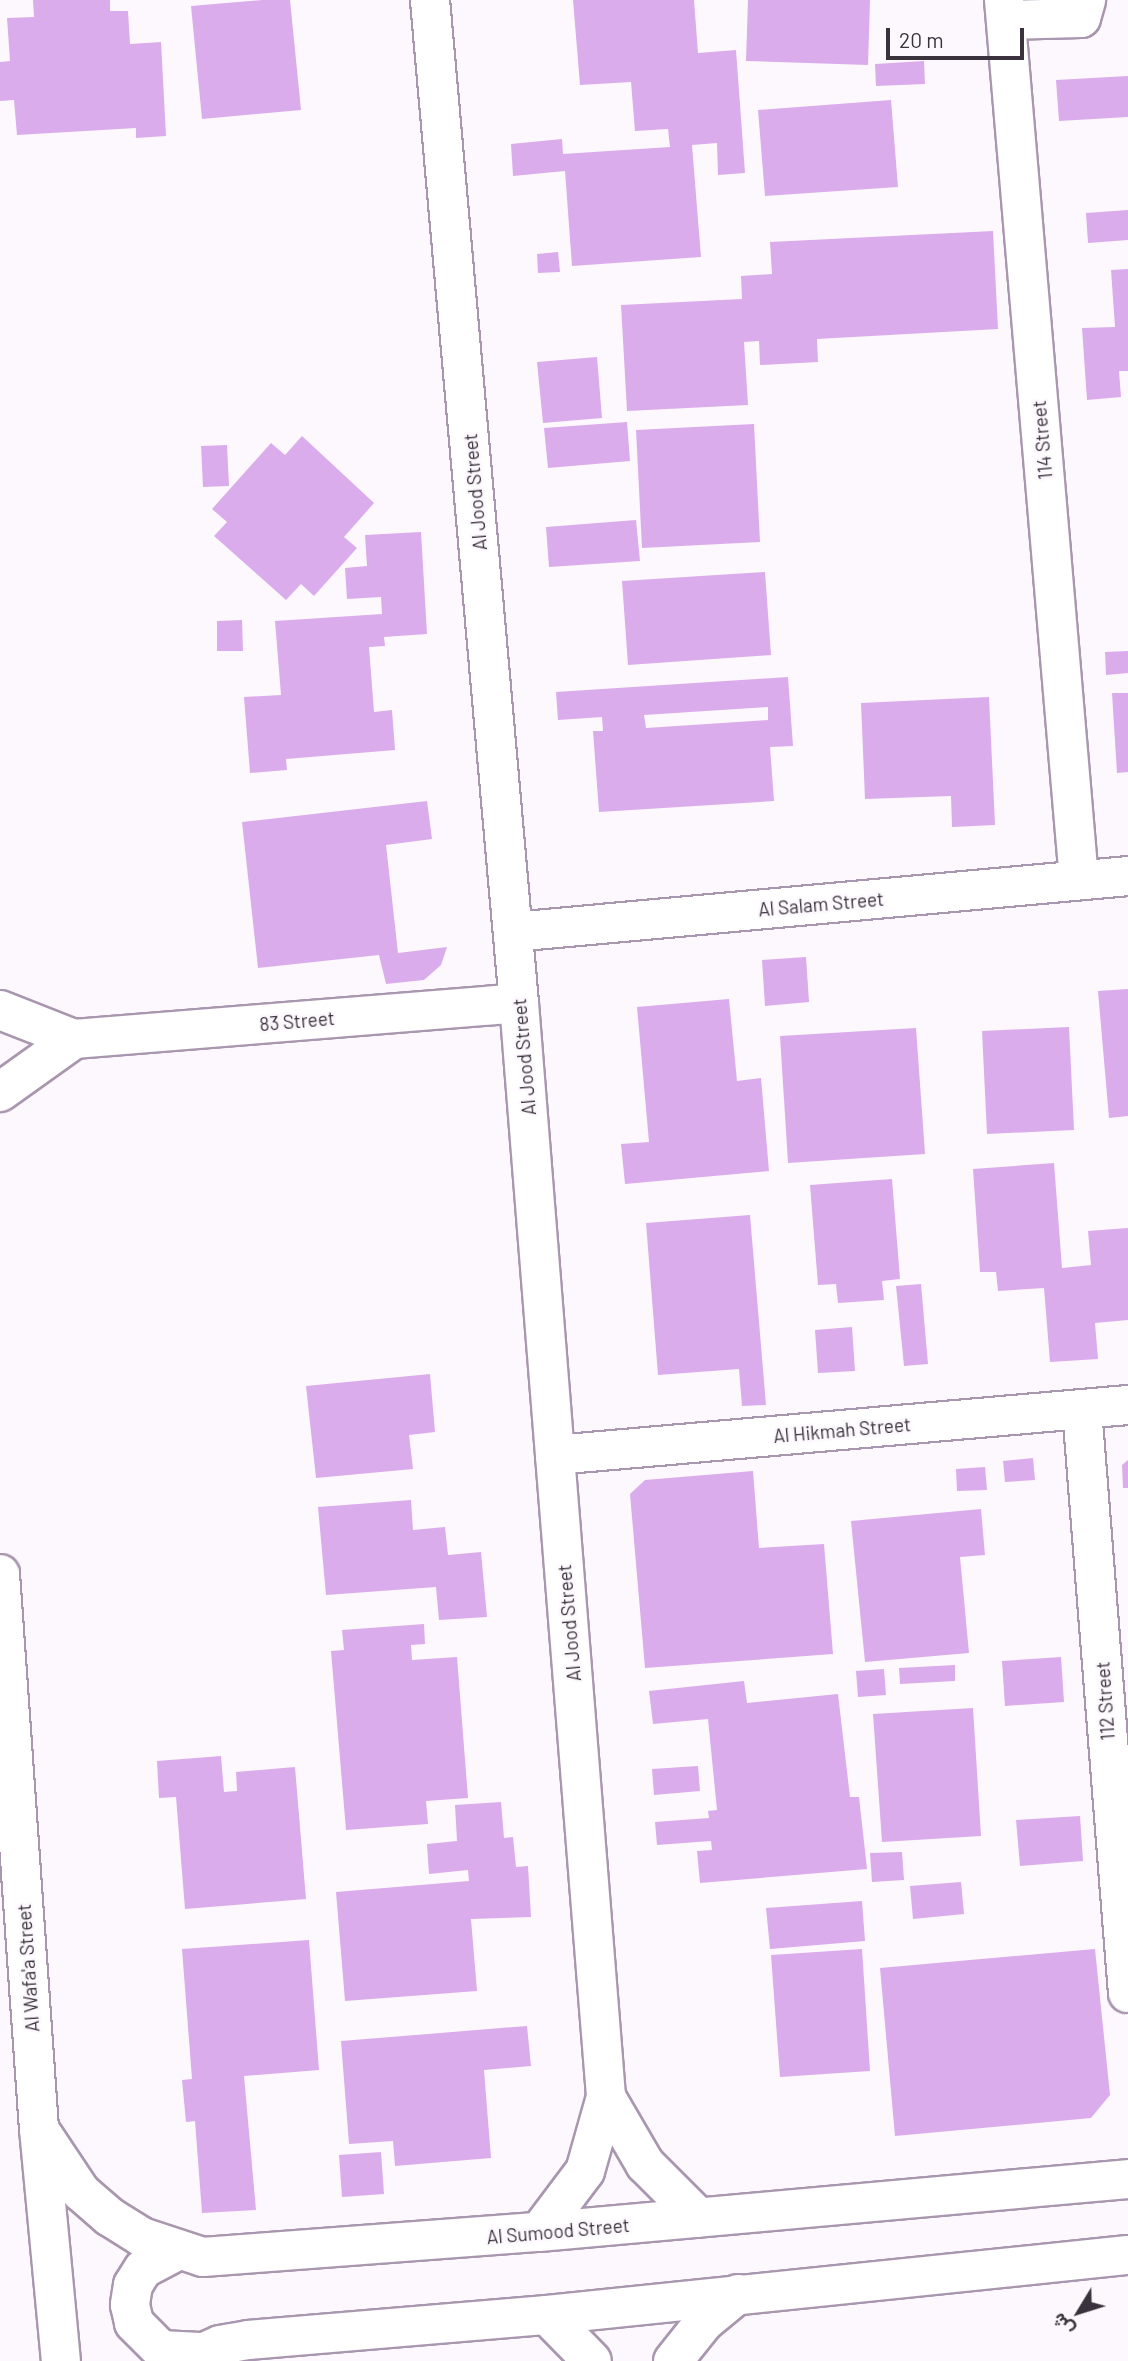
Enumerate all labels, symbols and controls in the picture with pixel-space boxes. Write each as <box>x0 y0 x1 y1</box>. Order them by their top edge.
scale bar <box>890 14 1028 58</box>
text: 20 m <box>899 27 944 52</box>
street label: 114 Street <box>1027 399 1057 481</box>
street label: Al Jood Street <box>459 433 491 551</box>
street label: Al Salam Street <box>757 887 885 921</box>
street label: Al Jood Street <box>508 998 540 1116</box>
street label: 83 Street <box>258 1006 336 1036</box>
street label: Al Hikmah Street <box>772 1413 912 1447</box>
street label: Al Jood Street <box>553 1564 585 1682</box>
street label: 112 Street <box>1091 1661 1119 1741</box>
street label: Al Wafa'a Street <box>12 1903 44 2033</box>
street label: Al Sumood Street <box>486 2213 630 2249</box>
north arrow <box>1044 2277 1114 2347</box>
text: ش <box>1046 2309 1078 2341</box>

